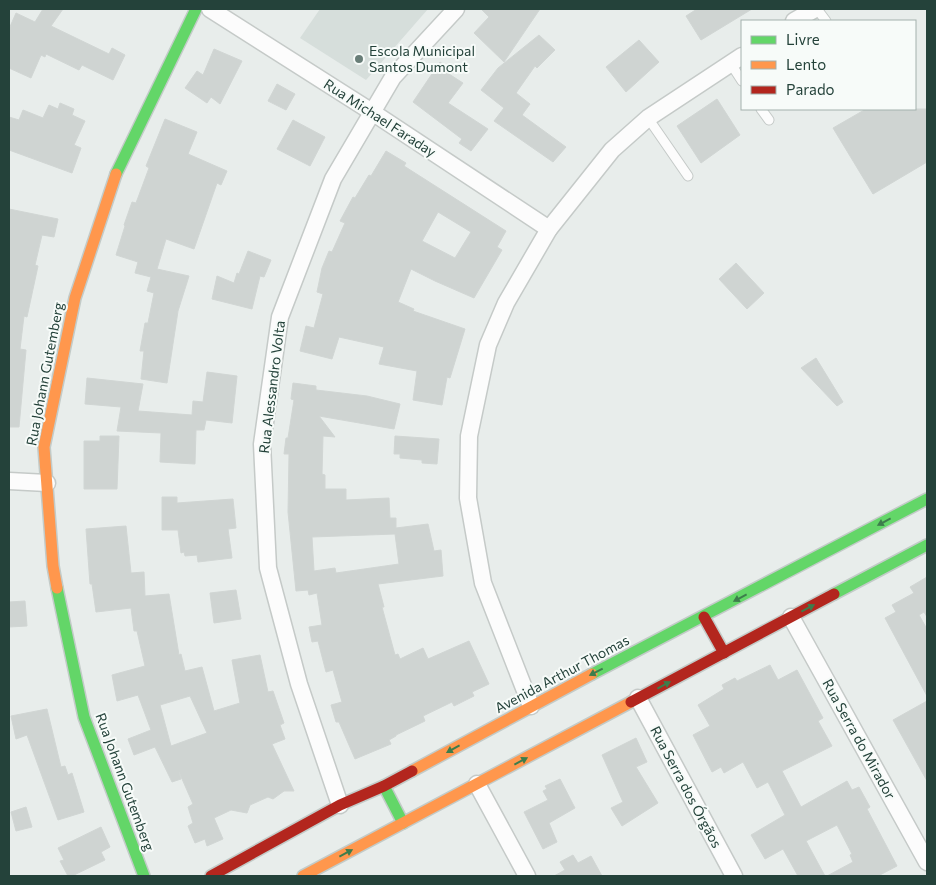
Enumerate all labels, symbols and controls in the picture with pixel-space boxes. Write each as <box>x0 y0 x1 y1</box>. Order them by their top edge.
legend <box>741 20 916 110</box>
text: Livre <box>786 30 820 48</box>
place label: Escola Municipal Santos Dumont <box>369 42 475 75</box>
marker: Escola Municipal Santos Dumont <box>353 53 365 65</box>
text: Lento <box>786 55 826 73</box>
street label: Rua Michael Faraday <box>321 75 440 160</box>
text: Parado <box>786 80 835 98</box>
street label: Rua Johann Gutemberg <box>22 300 67 447</box>
street label: Rua Alessandro Volta <box>255 319 288 454</box>
one-way arrow <box>877 518 891 526</box>
one-way arrow <box>733 594 748 602</box>
one-way arrow <box>800 604 815 612</box>
street label: Avenida Arthur Thomas <box>492 631 632 716</box>
one-way arrow <box>589 668 603 676</box>
street label: Rua Serra do Mirador <box>819 676 900 802</box>
one-way arrow <box>657 680 671 689</box>
street label: Rua Johann Gutemberg <box>93 710 159 854</box>
street label: Rua Serra dos Órgãos <box>647 723 726 851</box>
one-way arrow <box>445 745 460 753</box>
one-way arrow <box>513 757 528 765</box>
one-way arrow <box>339 849 353 858</box>

